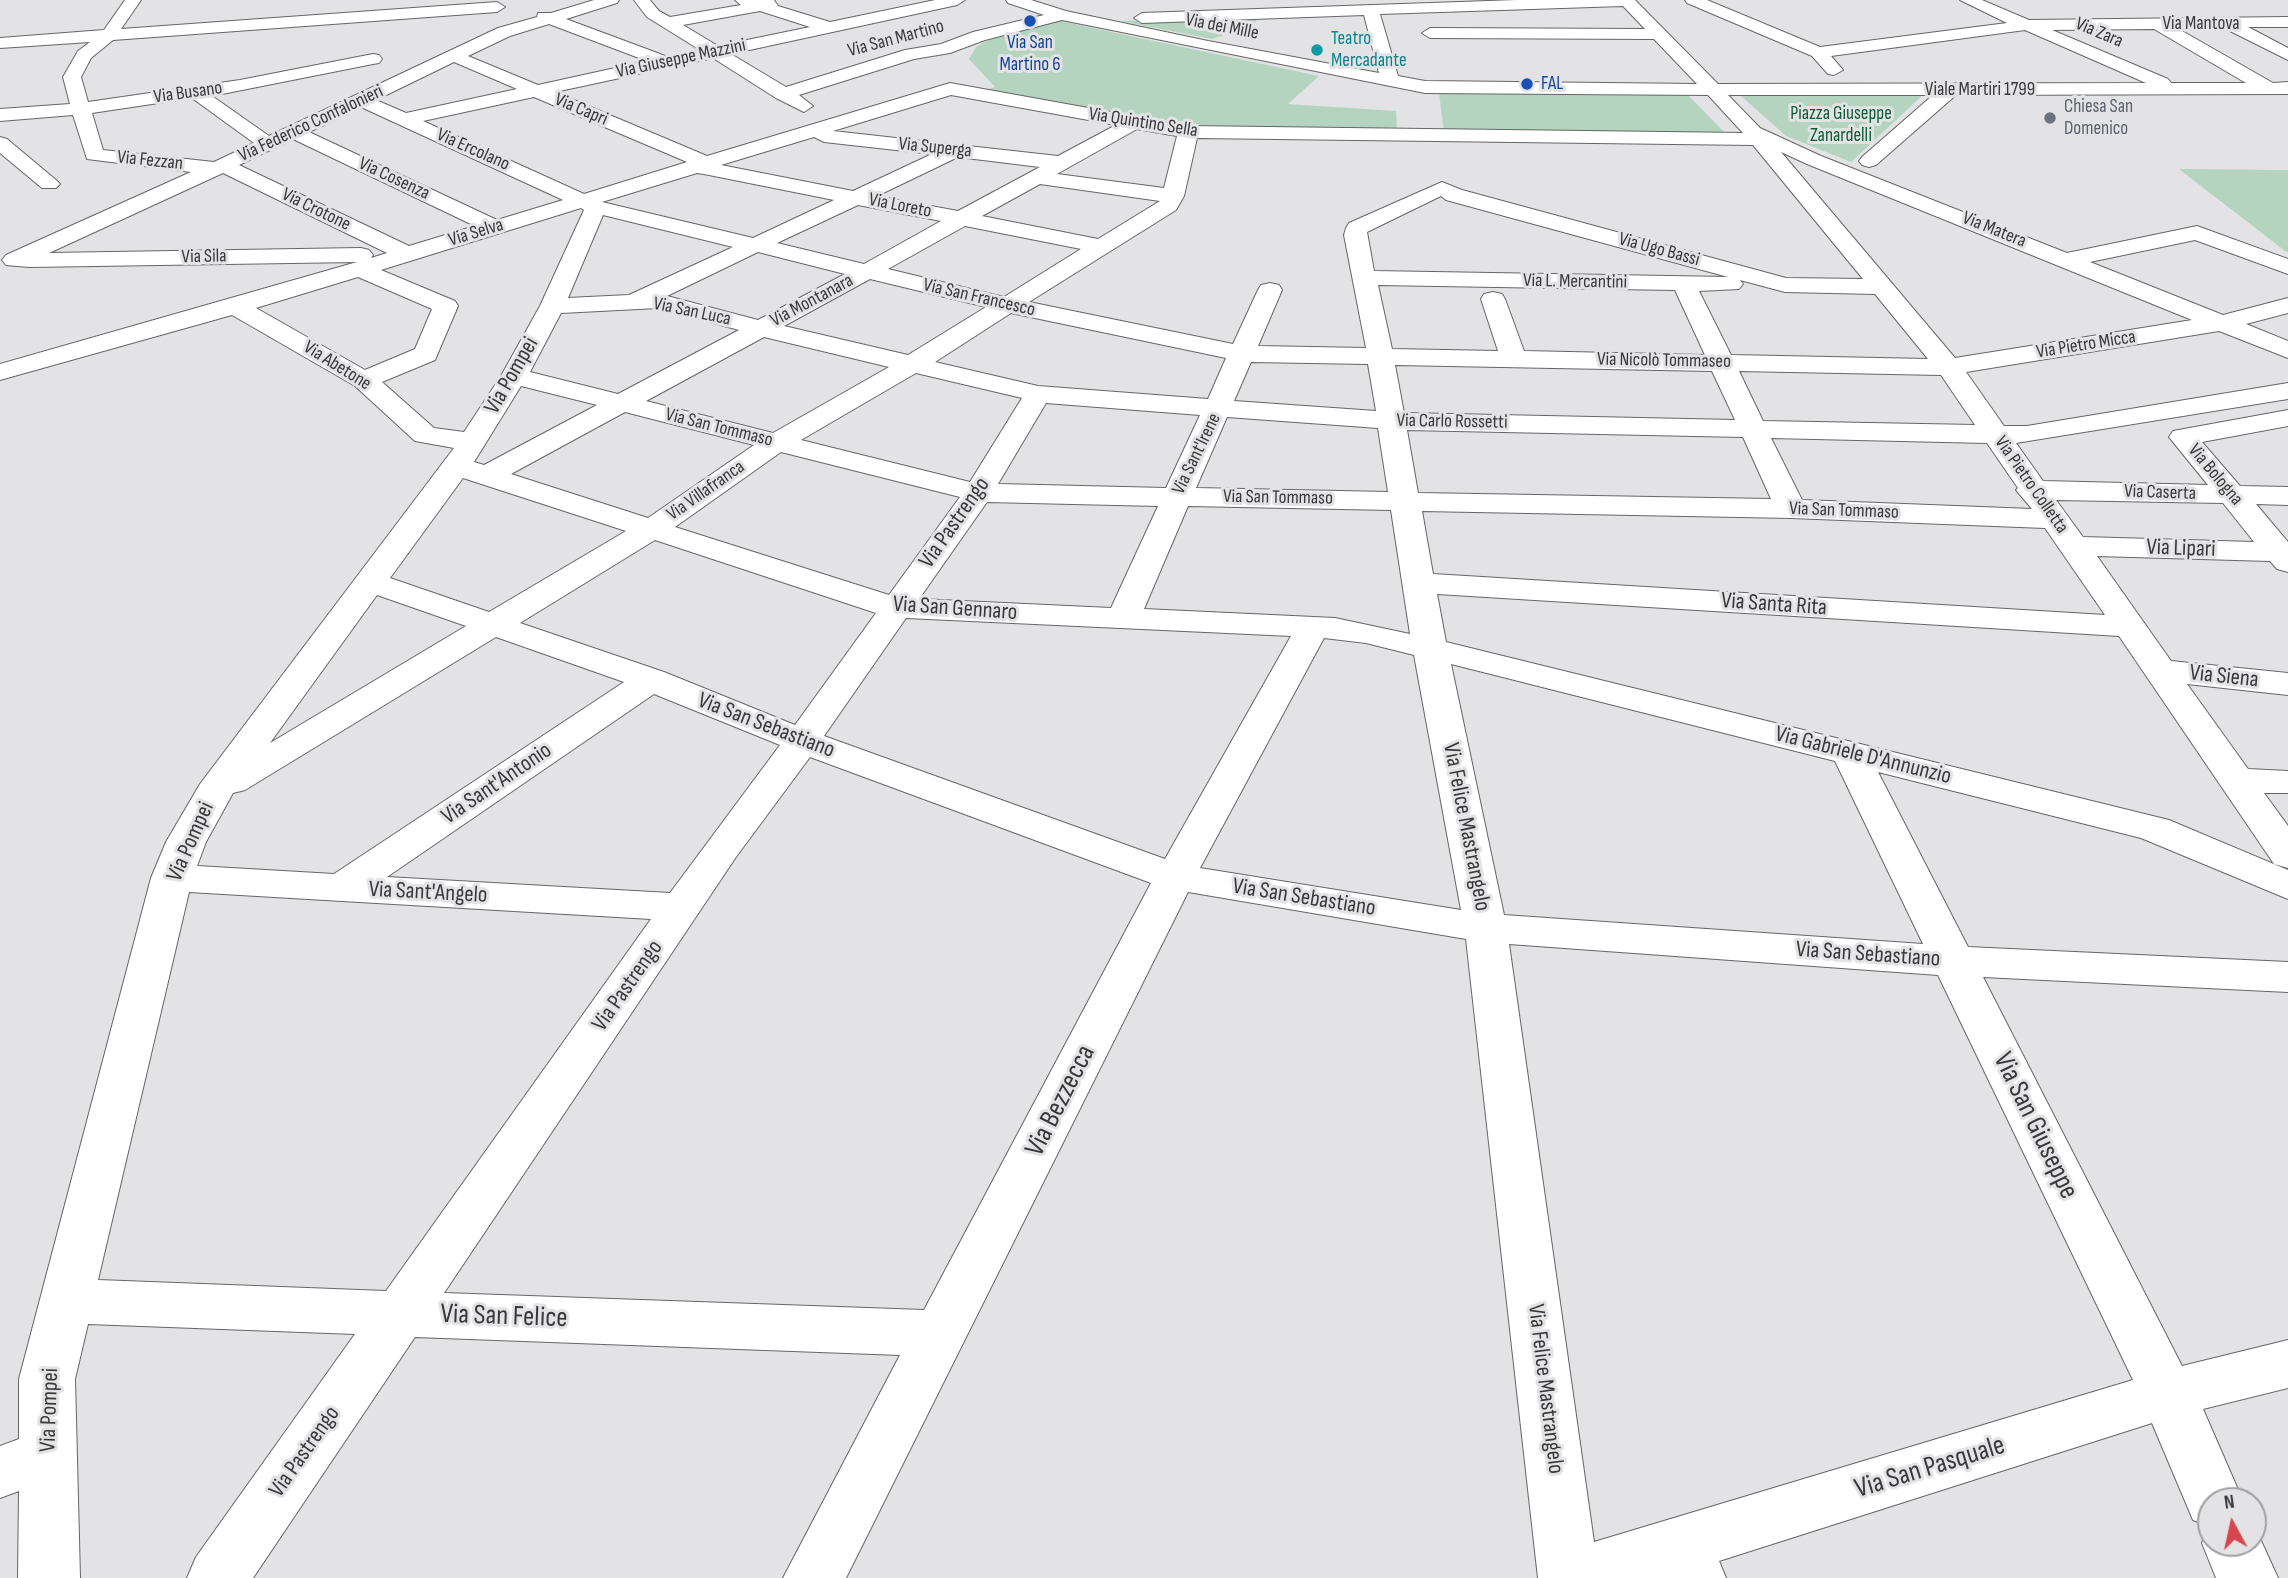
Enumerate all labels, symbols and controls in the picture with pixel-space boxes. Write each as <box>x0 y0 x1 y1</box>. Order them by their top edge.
street label: Via dei Mille <box>1183 9 1261 45</box>
marker: Via San Martino 6 <box>1022 13 1038 29</box>
street label: Via Zara <box>2072 13 2126 53</box>
street label: Via Mantova <box>2162 13 2240 35</box>
street label: Via San Martino <box>845 15 947 63</box>
place label: Teatro Mercadante <box>1331 28 1407 72</box>
place label: Via San Martino 6 <box>1000 32 1060 76</box>
street label: Via Giuseppe Mazzini <box>614 34 748 84</box>
marker: Teatro Mercadante <box>1309 42 1325 58</box>
place label: FAL <box>1541 73 1563 95</box>
marker: FAL <box>1519 76 1535 92</box>
street label: Via Busano <box>152 77 224 109</box>
street label: Viale Martiri 1799 <box>1925 79 2035 101</box>
street label: Via Federico Confalonieri <box>235 80 387 168</box>
street label: Via Capri <box>551 89 611 131</box>
place label: Chiesa San Domenico <box>2064 96 2133 140</box>
street label: Via Quintino Sella <box>1087 103 1199 143</box>
park label: Piazza Giuseppe Zanardelli <box>1790 103 1892 147</box>
marker: Chiesa San Domenico <box>2042 110 2058 126</box>
street label: Via Ercolano <box>433 124 513 176</box>
street label: Via Superga <box>897 133 973 163</box>
street label: Via Fezzan <box>116 146 184 176</box>
street label: Via Cosenza <box>355 153 433 205</box>
street label: Via Crotone <box>278 184 354 236</box>
street label: Via Loreto <box>867 189 933 223</box>
street label: Via Matera <box>1959 207 2029 253</box>
street label: Via Selva <box>446 214 506 252</box>
street label: Via Ugo Bassi <box>1616 228 1702 272</box>
street label: Via Sila <box>181 245 227 269</box>
street label: Via Montanara <box>767 270 857 332</box>
street label: Via L. Mercantini <box>1523 270 1627 294</box>
street label: Via San Francesco <box>921 274 1037 322</box>
street label: Via San Luca <box>651 293 733 331</box>
street label: Via Pietro Micca <box>2035 326 2137 364</box>
street label: Via Pompei <box>479 333 545 419</box>
street label: Via Abetone <box>299 336 375 396</box>
street label: Via Nicolò Tommaseo <box>1597 348 1731 374</box>
street label: Via San Tommaso <box>663 404 775 452</box>
street label: Via Sant'Irene <box>1168 410 1226 498</box>
street label: Via Carlo Rossetti <box>1396 410 1508 434</box>
street label: Via Pietro Colletta <box>1989 432 2073 538</box>
street label: Via Bologna <box>2183 440 2247 510</box>
street label: Via Villafranca <box>663 456 749 526</box>
street label: Via Pastrengo <box>914 472 996 574</box>
street label: Via Caserta <box>2124 480 2196 506</box>
street label: Via San Tommaso <box>1223 486 1333 510</box>
street label: Via San Tommaso <box>1789 498 1899 524</box>
street label: Via Lipari <box>2146 534 2216 564</box>
street label: Via Santa Rita <box>1720 588 1828 622</box>
street label: Via San Gennaro <box>892 591 1018 627</box>
street label: Via Siena <box>2188 660 2260 694</box>
street label: Via San Sebastiano <box>694 687 838 765</box>
street label: Via Gabriele D'Annunzio <box>1772 721 1954 791</box>
street label: Via Sant'Antonio <box>437 737 557 831</box>
street label: Via Felice Mastrangelo <box>1436 741 1496 913</box>
street label: Via Pompei <box>161 798 221 886</box>
street label: Via San Sebastiano <box>1230 873 1378 923</box>
street label: Via Sant'Angelo <box>368 876 488 910</box>
street label: Via Pastrengo <box>587 935 669 1037</box>
street label: Via San Sebastiano <box>1795 936 1941 974</box>
street label: Via Bezzecca <box>1019 1040 1103 1162</box>
street label: Via San Giuseppe <box>1985 1047 2085 1205</box>
street label: Via San Felice <box>440 1298 568 1336</box>
street label: Via Felice Mastrangelo <box>1521 1303 1569 1475</box>
street label: Via Pompei <box>35 1367 65 1453</box>
street label: Via Pastrengo <box>264 1401 346 1503</box>
street label: Via San Pasquale <box>1851 1429 2009 1507</box>
north arrow <box>2197 1487 2267 1557</box>
text: N <box>2223 1491 2236 1515</box>

